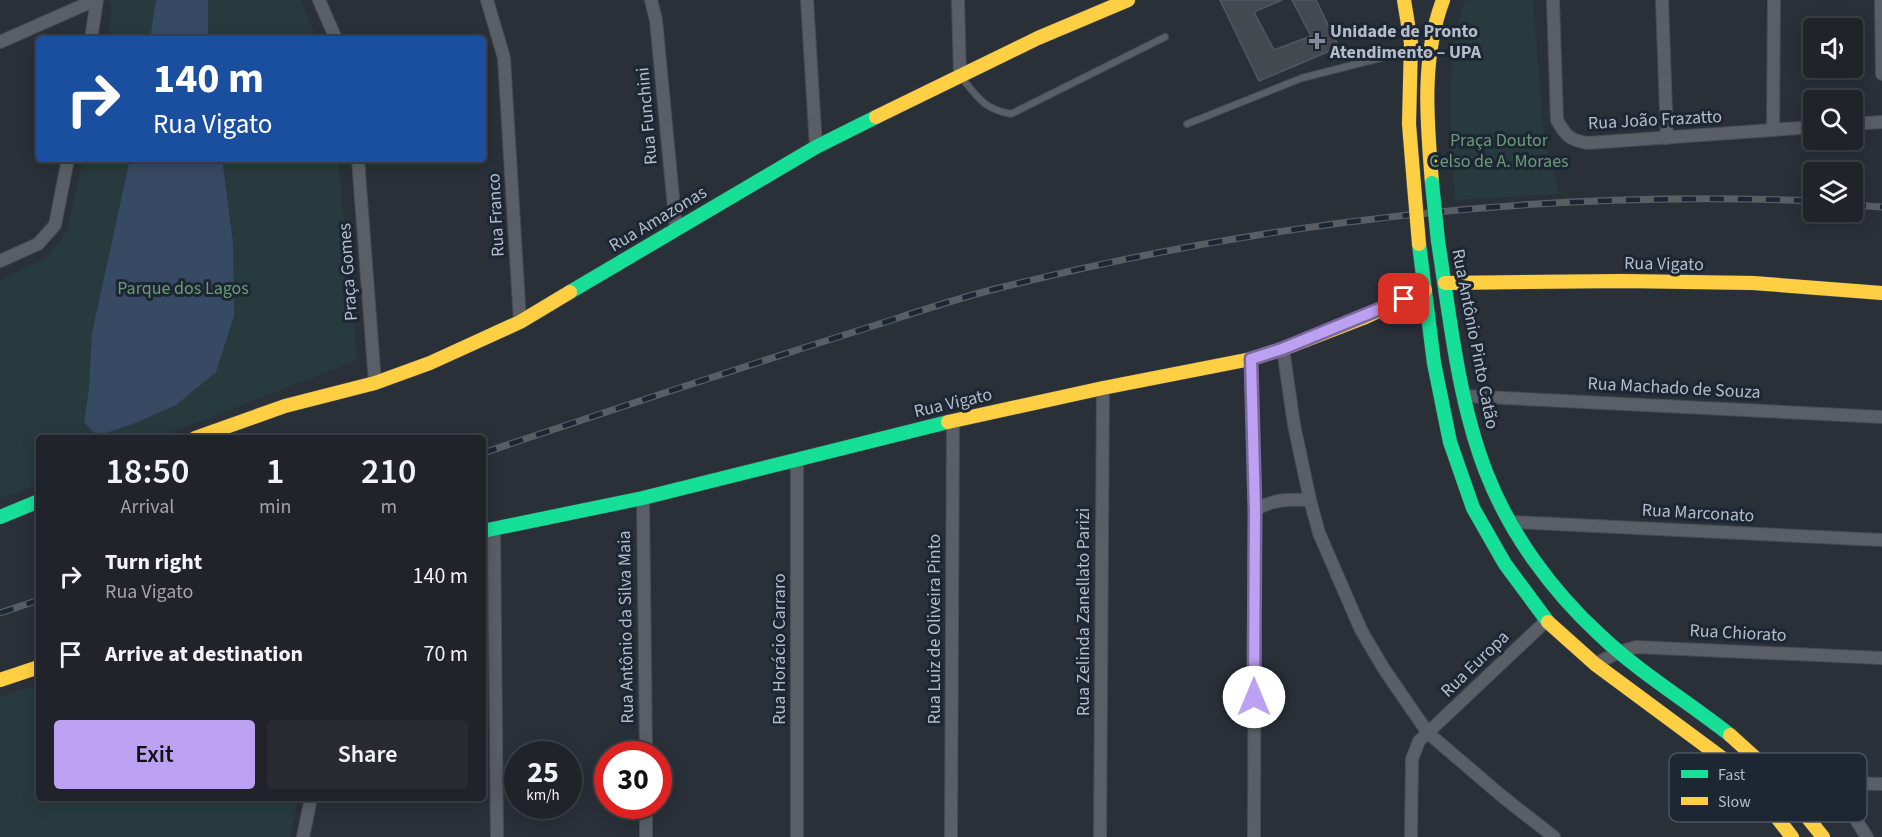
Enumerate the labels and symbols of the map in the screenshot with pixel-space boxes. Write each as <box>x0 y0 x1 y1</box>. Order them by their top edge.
place label: Unidade de Pronto Atendimento – UPA <box>1329 19 1482 65</box>
marker: Unidade de Pronto Atendimento – UPA <box>1308 32 1326 50</box>
street label: Rua Funchini <box>630 66 664 166</box>
street label: Rua João Frazatto <box>1587 104 1723 136</box>
park label: Praça Doutor Celso de A. Moraes <box>1429 128 1569 174</box>
street label: Rua Franco <box>481 173 511 257</box>
street label: Rua Amazonas <box>604 180 712 258</box>
street label: Praça Gomes <box>332 222 364 322</box>
street label: Rua Antônio Pinto Catão <box>1445 247 1505 431</box>
street label: Rua Vigato <box>1624 251 1704 277</box>
pin <box>1378 273 1429 324</box>
park label: Parque dos Lagos <box>117 276 249 301</box>
street label: Rua Machado de Souza <box>1587 371 1761 405</box>
street label: Rua Vigato <box>911 382 995 424</box>
street label: Rua Marconato <box>1641 498 1755 528</box>
street label: Rua Zelinda Zanellato Parizi <box>1071 508 1096 716</box>
street label: Rua Antônio da Silva Maia <box>612 530 640 724</box>
street label: Rua Luiz de Oliveira Pinto <box>922 534 947 724</box>
street label: Rua Horácio Carraro <box>767 573 792 725</box>
street label: Rua Chiorato <box>1689 618 1787 648</box>
street label: Rua Europa <box>1435 625 1515 703</box>
position arrow <box>1222 665 1286 729</box>
speed limit sign: 30 <box>594 741 672 819</box>
legend <box>1669 753 1867 822</box>
text: Fast <box>1718 764 1746 786</box>
text: Slow <box>1718 791 1751 813</box>

